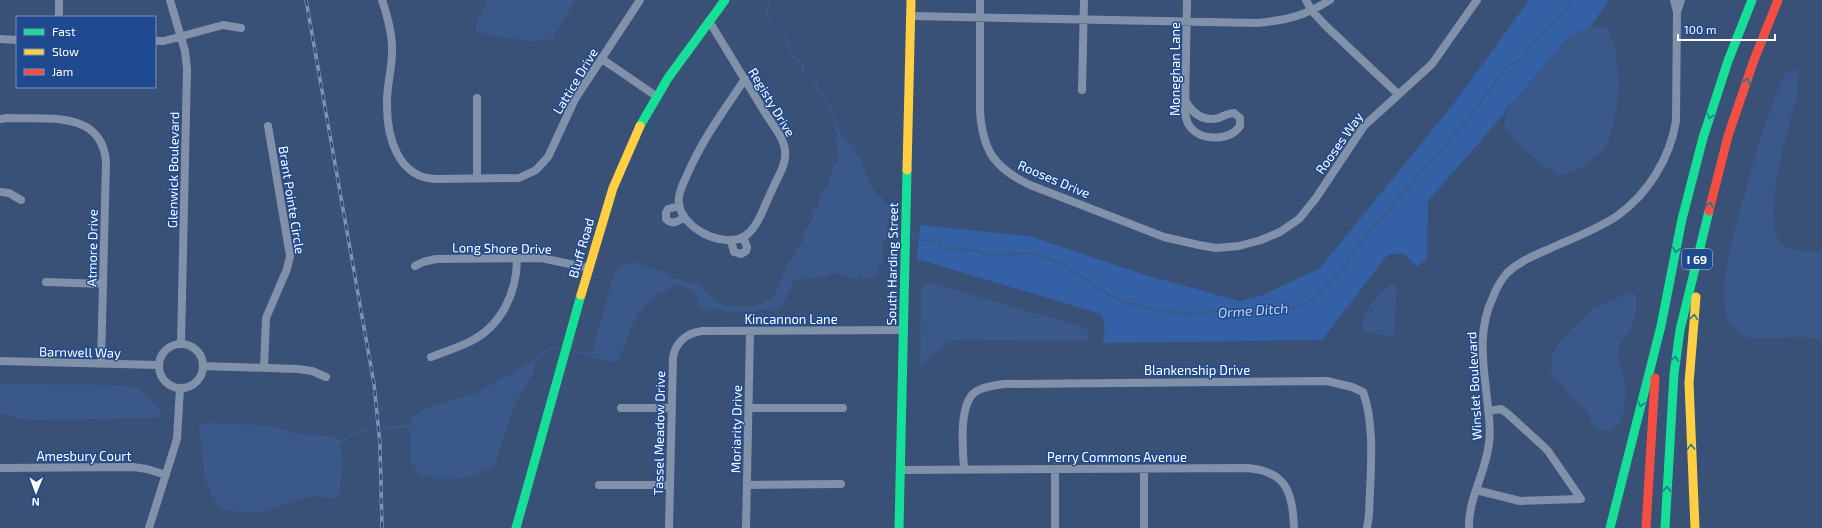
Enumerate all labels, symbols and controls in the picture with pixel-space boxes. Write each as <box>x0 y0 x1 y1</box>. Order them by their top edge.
legend <box>16 16 156 88</box>
scale bar <box>1678 16 1775 42</box>
street label: Moneghan Lane <box>1167 22 1183 116</box>
text: 100 m <box>1684 22 1716 36</box>
text: Fast <box>52 24 76 38</box>
text: Slow <box>52 44 79 58</box>
street label: Lattice Drive <box>549 45 601 117</box>
text: Jam <box>52 64 73 78</box>
street label: Registy Drive <box>745 65 799 139</box>
one-way arrow <box>1742 77 1750 84</box>
street label: Rooses Way <box>1312 109 1366 177</box>
street label: Glenwick Boulevard <box>164 112 182 228</box>
one-way arrow <box>1706 112 1715 119</box>
street label: Brant Pointe Circle <box>276 145 308 255</box>
street label: Rooses Drive <box>1016 157 1092 201</box>
street label: South Harding Street <box>883 202 901 326</box>
one-way arrow <box>1706 202 1714 209</box>
street label: Atmore Drive <box>83 209 101 287</box>
street label: Bluff Road <box>565 216 597 280</box>
street label: Long Shore Drive <box>452 239 552 257</box>
one-way arrow <box>1673 247 1681 254</box>
road number: I 69 <box>1682 249 1712 269</box>
water label: Orme Ditch <box>1217 299 1289 321</box>
street label: Kincannon Lane <box>744 311 838 327</box>
one-way arrow <box>1689 314 1698 320</box>
street label: Winslet Boulevard <box>1463 331 1485 441</box>
street label: Barnwell Way <box>39 343 121 361</box>
one-way arrow <box>1670 356 1679 362</box>
street label: Blankenship Drive <box>1144 362 1250 378</box>
street label: Tassel Meadow Drive <box>650 371 668 495</box>
street label: Moriarity Drive <box>727 385 745 473</box>
one-way arrow <box>1637 401 1646 408</box>
one-way arrow <box>1687 444 1696 450</box>
street label: Amesbury Court <box>37 448 132 464</box>
street label: Perry Commons Avenue <box>1047 449 1187 465</box>
north arrow <box>16 472 56 512</box>
one-way arrow <box>1662 486 1671 492</box>
text: N <box>32 496 40 509</box>

